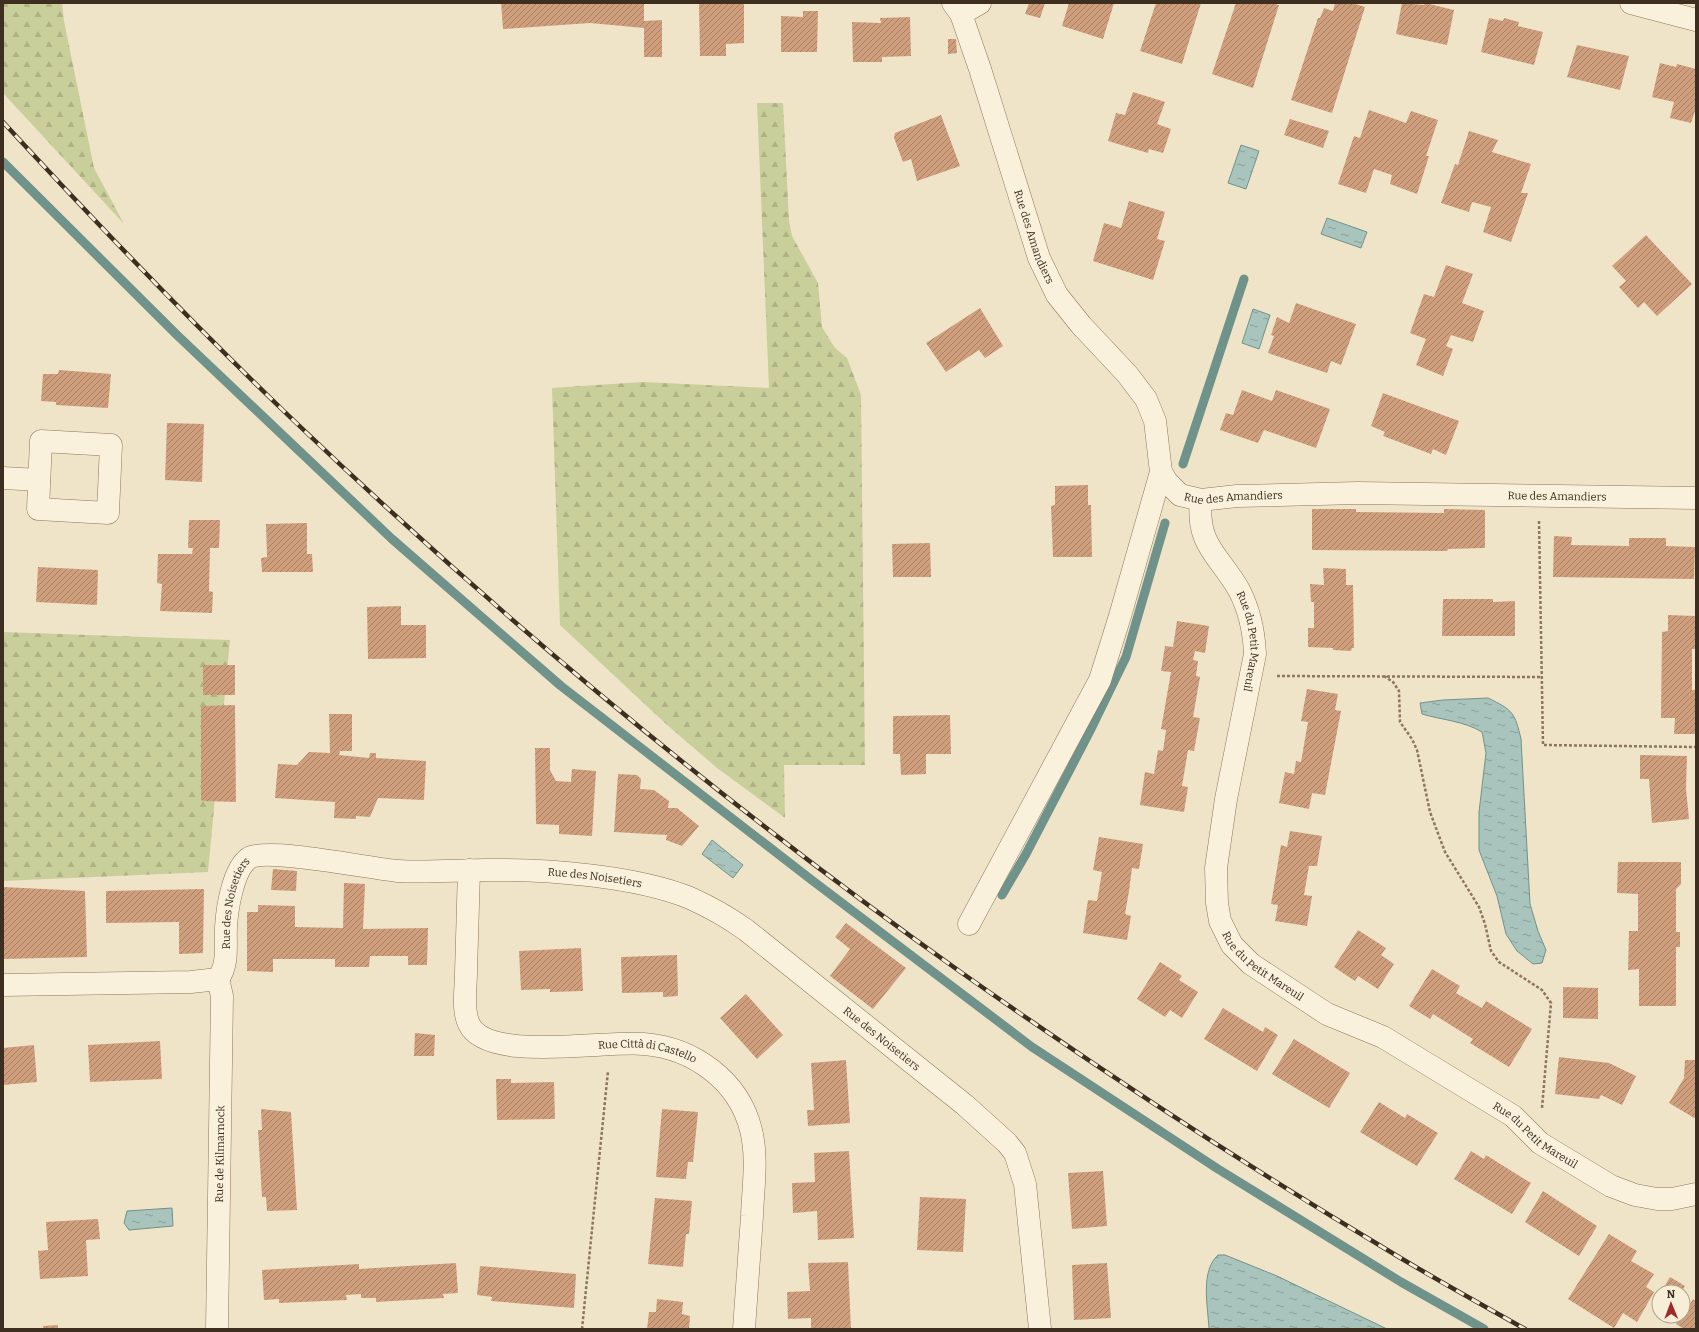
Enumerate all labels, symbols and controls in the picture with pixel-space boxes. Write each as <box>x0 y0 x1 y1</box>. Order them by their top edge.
street label: Rue des Amandiers <box>1012 188 1057 286</box>
street label: Rue des Amandiers <box>1183 488 1283 507</box>
street label: Rue des Amandiers <box>1507 489 1607 503</box>
street label: Rue du Petit Mareuil <box>1234 589 1262 693</box>
street label: Rue des Noisetiers <box>219 854 252 949</box>
street label: Rue des Noisetiers <box>547 865 643 890</box>
street label: Rue du Petit Mareuil <box>1220 929 1306 1003</box>
street label: Rue des Noisetiers <box>841 1004 923 1073</box>
street label: Rue Città di Castello <box>598 1037 699 1065</box>
street label: Rue du Petit Mareuil <box>1491 1099 1580 1171</box>
street label: Rue de Kilmarnock <box>212 1105 227 1203</box>
north arrow <box>1651 1284 1691 1324</box>
text: N <box>1666 1288 1676 1301</box>

